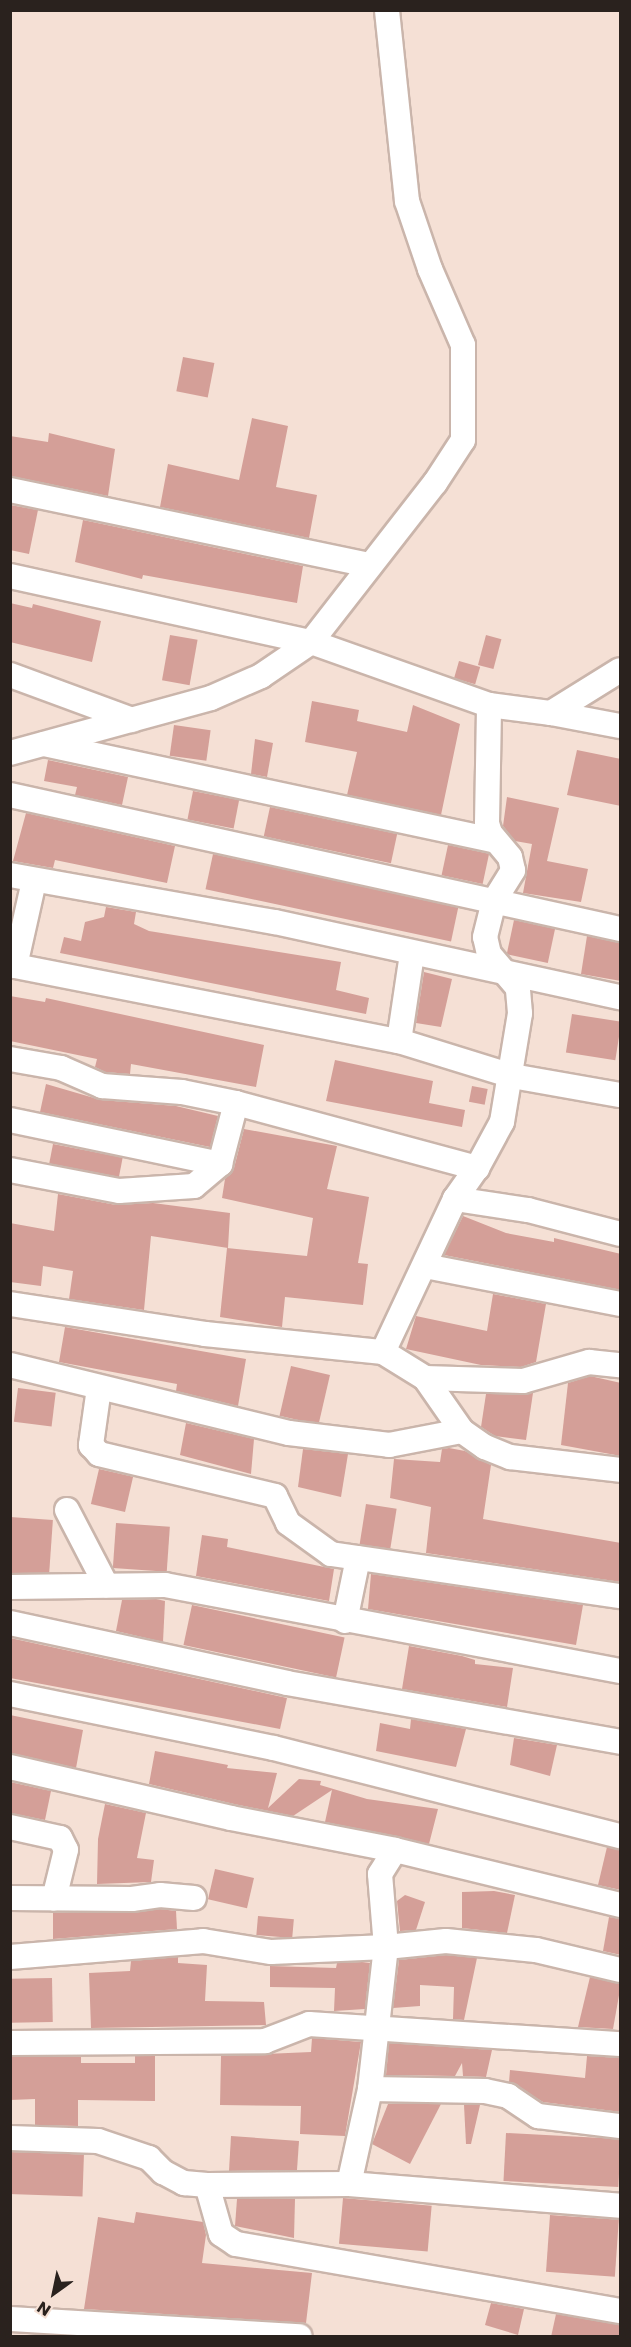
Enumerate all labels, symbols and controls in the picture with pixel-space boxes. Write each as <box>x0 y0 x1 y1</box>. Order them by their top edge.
north arrow <box>24 2263 84 2323</box>
text: N <box>33 2296 55 2321</box>

